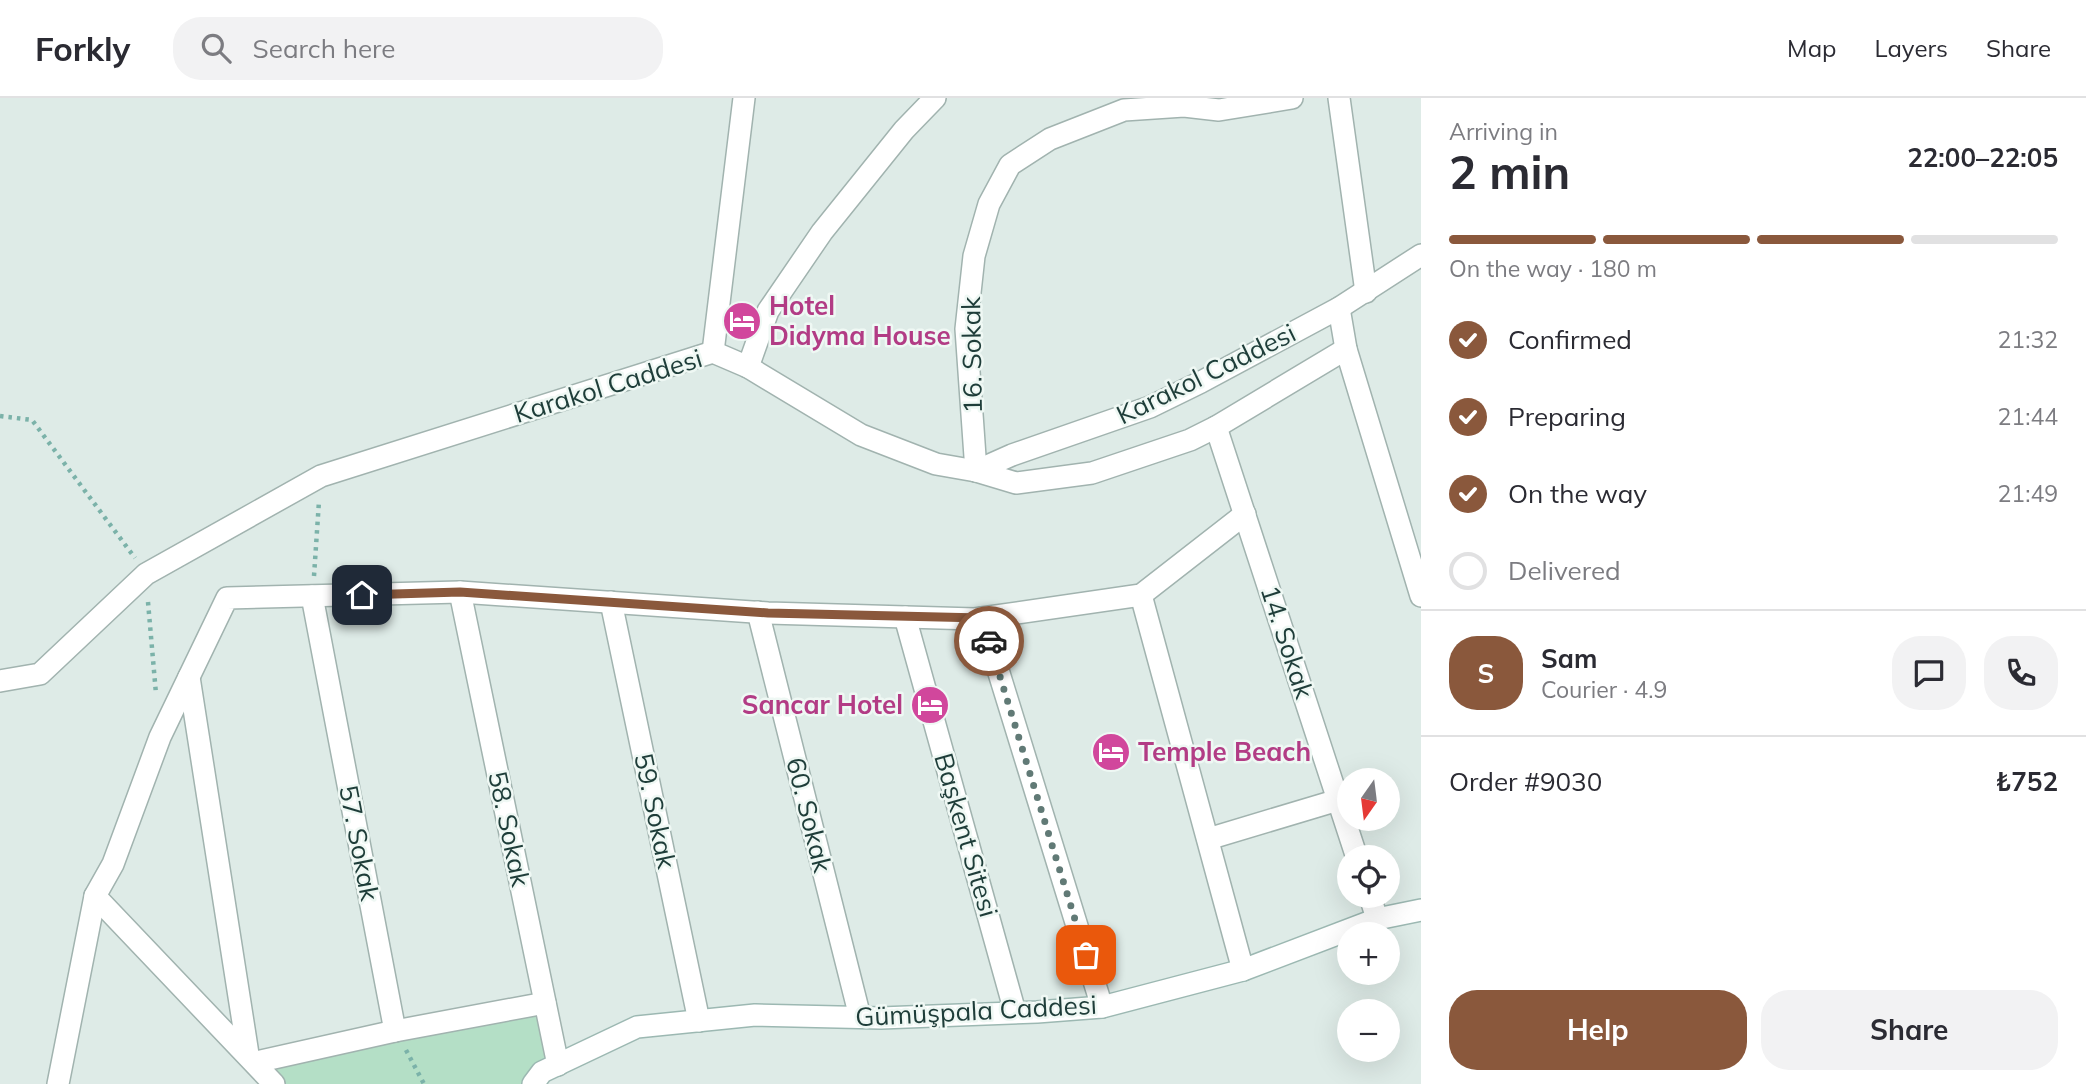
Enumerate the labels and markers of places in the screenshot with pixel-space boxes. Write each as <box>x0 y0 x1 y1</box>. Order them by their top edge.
place label: Hotel Didyma House <box>769 289 951 352</box>
hotel icon: Hotel Didyma House <box>721 300 763 342</box>
pin <box>332 565 392 625</box>
hotel icon: Sancar Hotel <box>909 684 951 726</box>
place label: Sancar Hotel <box>742 688 903 721</box>
hotel icon: Temple Beach <box>1090 731 1132 773</box>
place label: Temple Beach <box>1138 735 1311 768</box>
pin <box>1056 925 1116 985</box>

